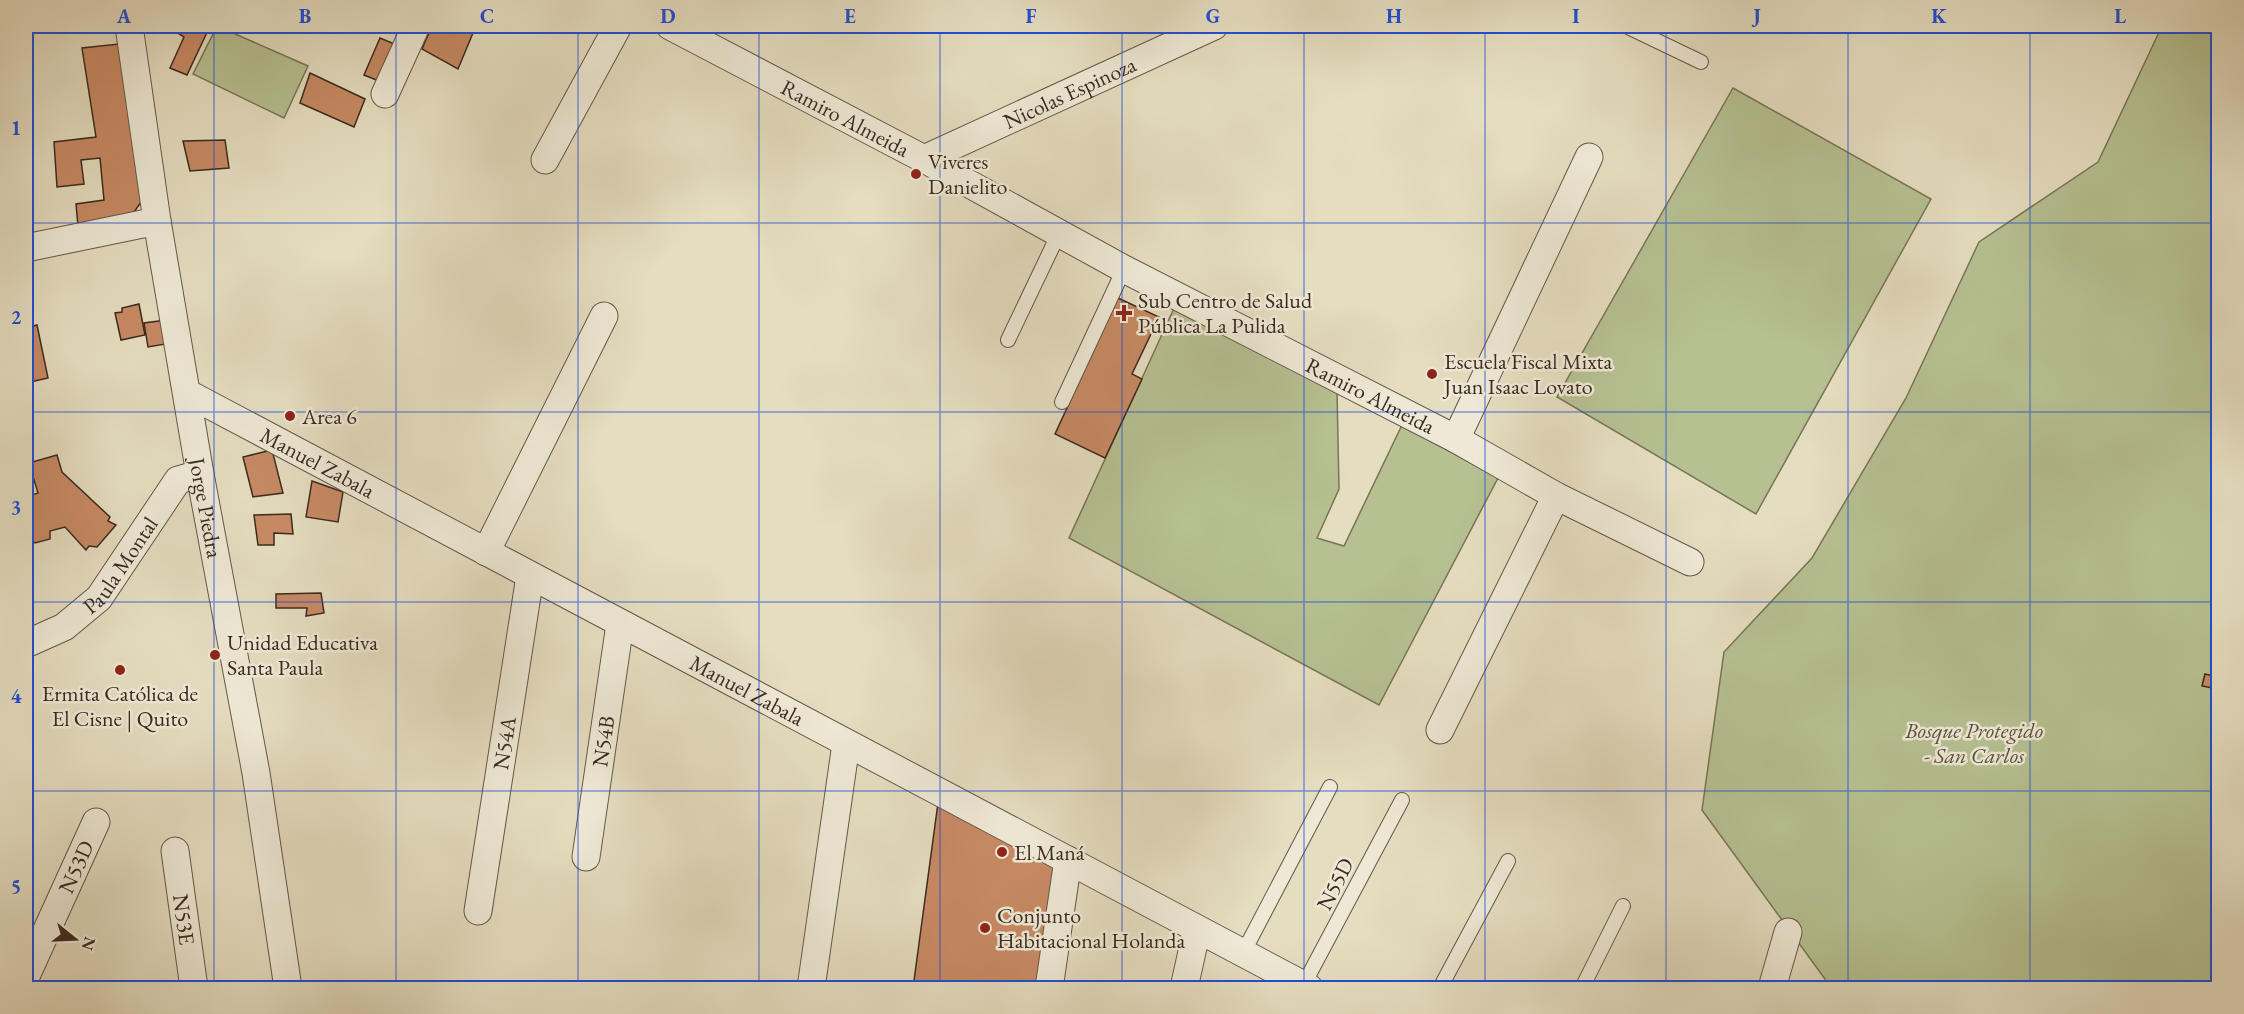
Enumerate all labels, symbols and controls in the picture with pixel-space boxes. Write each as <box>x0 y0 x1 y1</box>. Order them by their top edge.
text: A <box>116 3 132 29</box>
text: B <box>299 3 311 29</box>
text: C <box>480 3 494 29</box>
text: D <box>660 3 676 29</box>
text: E <box>844 3 856 29</box>
text: F <box>1026 3 1037 29</box>
text: G <box>1206 3 1220 29</box>
text: H <box>1386 3 1402 29</box>
text: I <box>1572 3 1580 29</box>
text: J <box>1751 3 1761 29</box>
text: K <box>1931 3 1947 29</box>
text: L <box>2114 3 2126 29</box>
street label: Nicolas Espinoza <box>998 49 1141 135</box>
street label: Ramiro Almeida <box>776 72 915 164</box>
text: 1 <box>11 115 21 141</box>
place label: Viveres Danielito <box>928 147 1008 201</box>
marker: Viveres Danielito <box>909 167 923 181</box>
place label: Sub Centro de Salud Pública La Pulida <box>1138 286 1313 340</box>
text: 2 <box>11 304 22 330</box>
marker: Sub Centro de Salud Pública La Pulida <box>1115 304 1133 322</box>
place label: Escuela Fiscal Mixta Juan Isaac Lovato <box>1442 347 1613 401</box>
street label: Ramiro Almeida <box>1301 350 1440 440</box>
marker: Escuela Fiscal Mixta Juan Isaac Lovato <box>1425 367 1439 381</box>
place label: Area 6 <box>301 402 357 431</box>
marker: Area 6 <box>283 409 297 423</box>
street label: Manuel Zabala <box>256 420 380 505</box>
street label: Jorge Piedra <box>183 453 230 561</box>
text: 3 <box>11 494 21 520</box>
street label: Paula Montal <box>76 511 164 620</box>
place label: Unidad Educativa Santa Paula <box>227 628 378 682</box>
marker: Unidad Educativa Santa Paula <box>208 648 222 662</box>
street label: Manuel Zabala <box>685 648 810 732</box>
marker: Ermita Católica de El Cisne | Quito <box>113 663 127 677</box>
place label: Ermita Católica de El Cisne | Quito <box>42 679 199 733</box>
text: 4 <box>11 683 22 709</box>
street label: N54A <box>486 713 523 772</box>
street label: N54B <box>585 714 621 769</box>
park label: Bosque Protegido - San Carlos <box>1904 716 2043 770</box>
street label: N53D <box>51 836 100 898</box>
place label: El Maná <box>1014 838 1085 867</box>
marker: El Maná <box>995 845 1009 859</box>
street label: N55D <box>1310 853 1360 915</box>
text: 5 <box>11 873 21 899</box>
street label: N53E <box>167 892 202 947</box>
place label: Conjunto Habitacional Holanda <box>997 901 1185 955</box>
north arrow <box>45 909 105 969</box>
marker: Conjunto Habitacional Holanda <box>978 921 992 935</box>
text: N <box>77 934 101 953</box>

